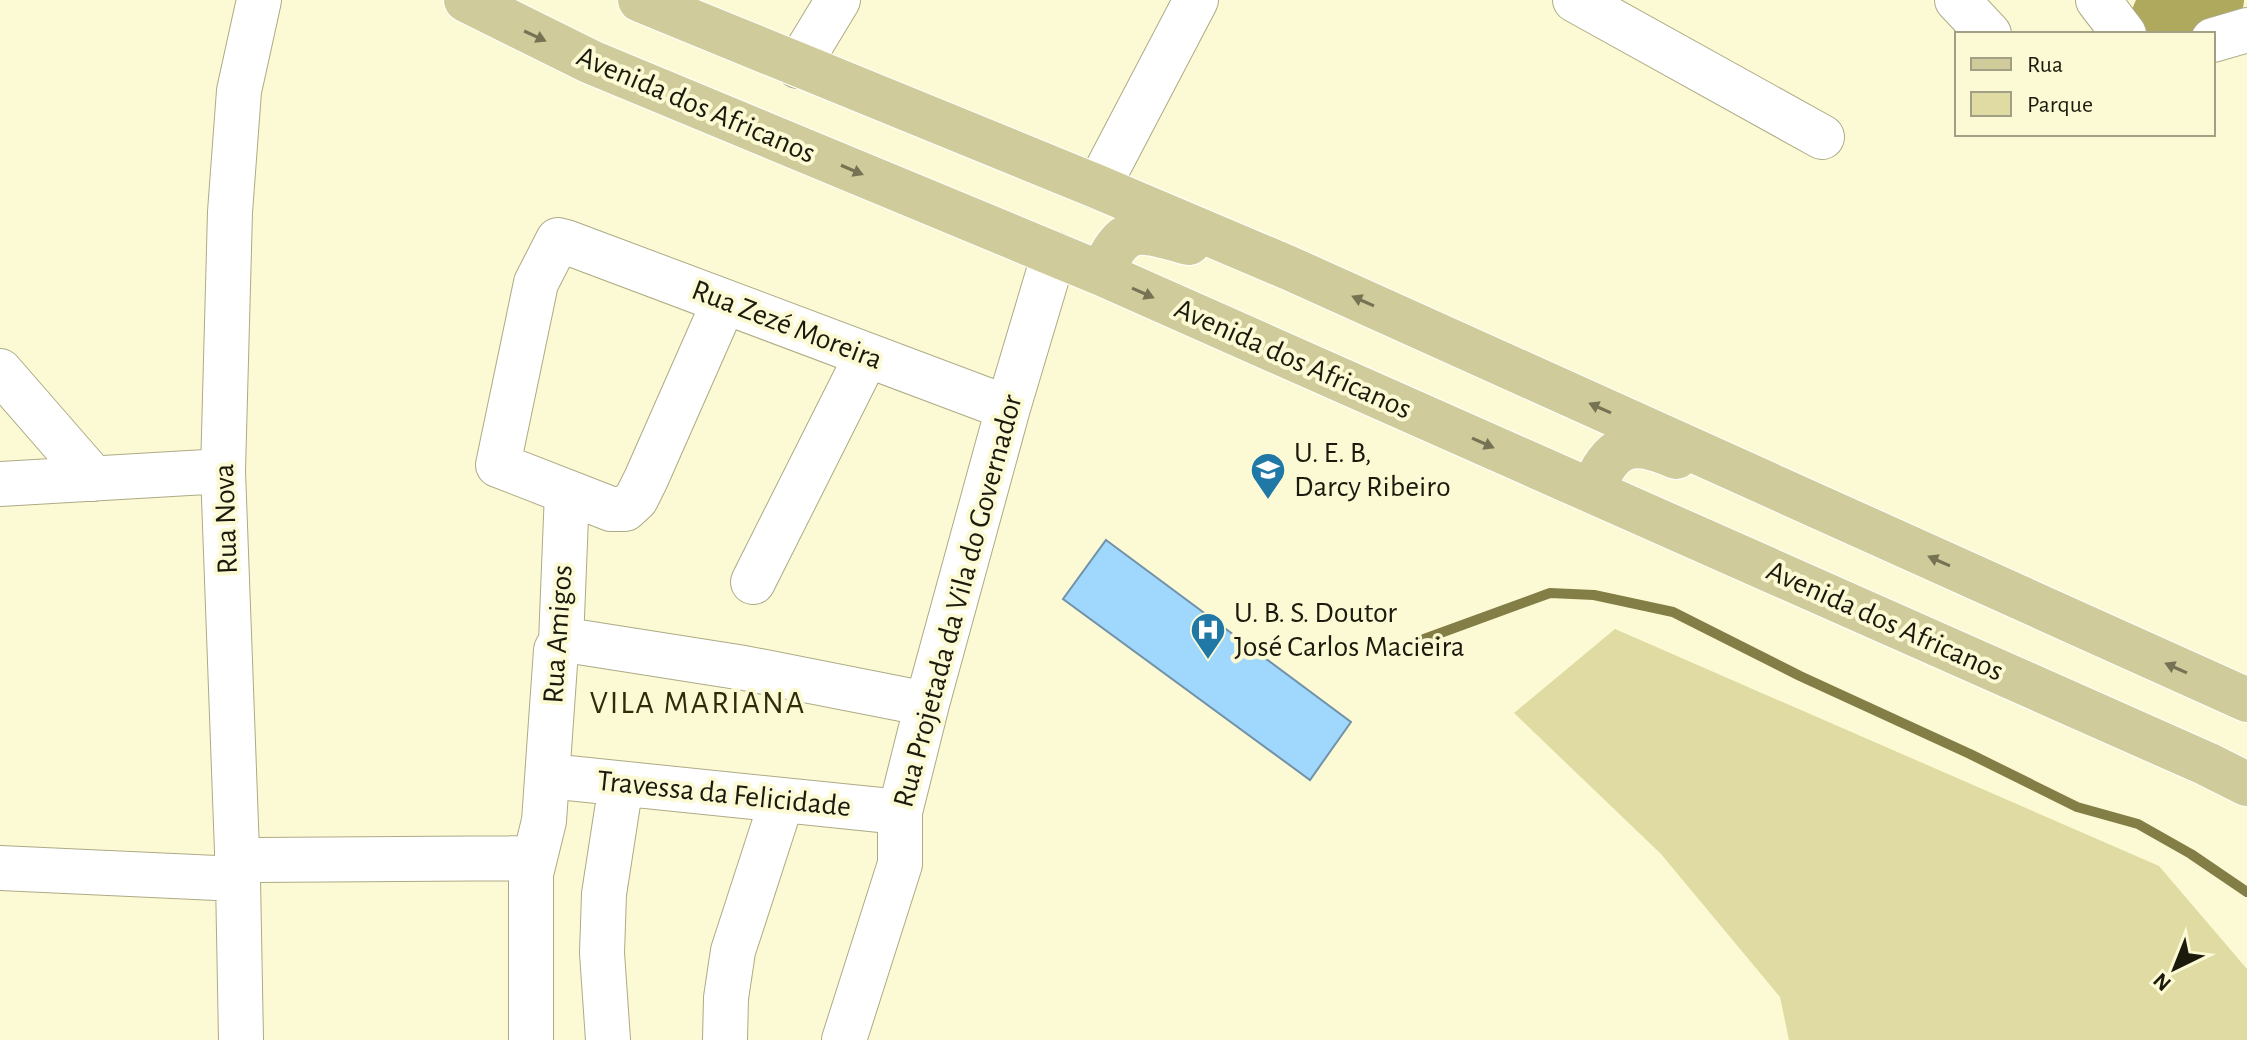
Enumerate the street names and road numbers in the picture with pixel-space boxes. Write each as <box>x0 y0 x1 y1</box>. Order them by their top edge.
street label: Avenida dos Africanos <box>572 41 820 169</box>
street label: Rua Zezé Moreira <box>688 275 886 375</box>
street label: Avenida dos Africanos <box>1170 293 1416 425</box>
street label: Rua Projetada da Vila do Governador <box>888 391 1028 810</box>
street label: Rua Nova <box>209 463 243 575</box>
street label: Avenida dos Africanos <box>1762 555 2008 687</box>
street label: Rua Amigos <box>538 564 578 704</box>
street label: Travessa da Felicidade <box>596 766 852 822</box>

